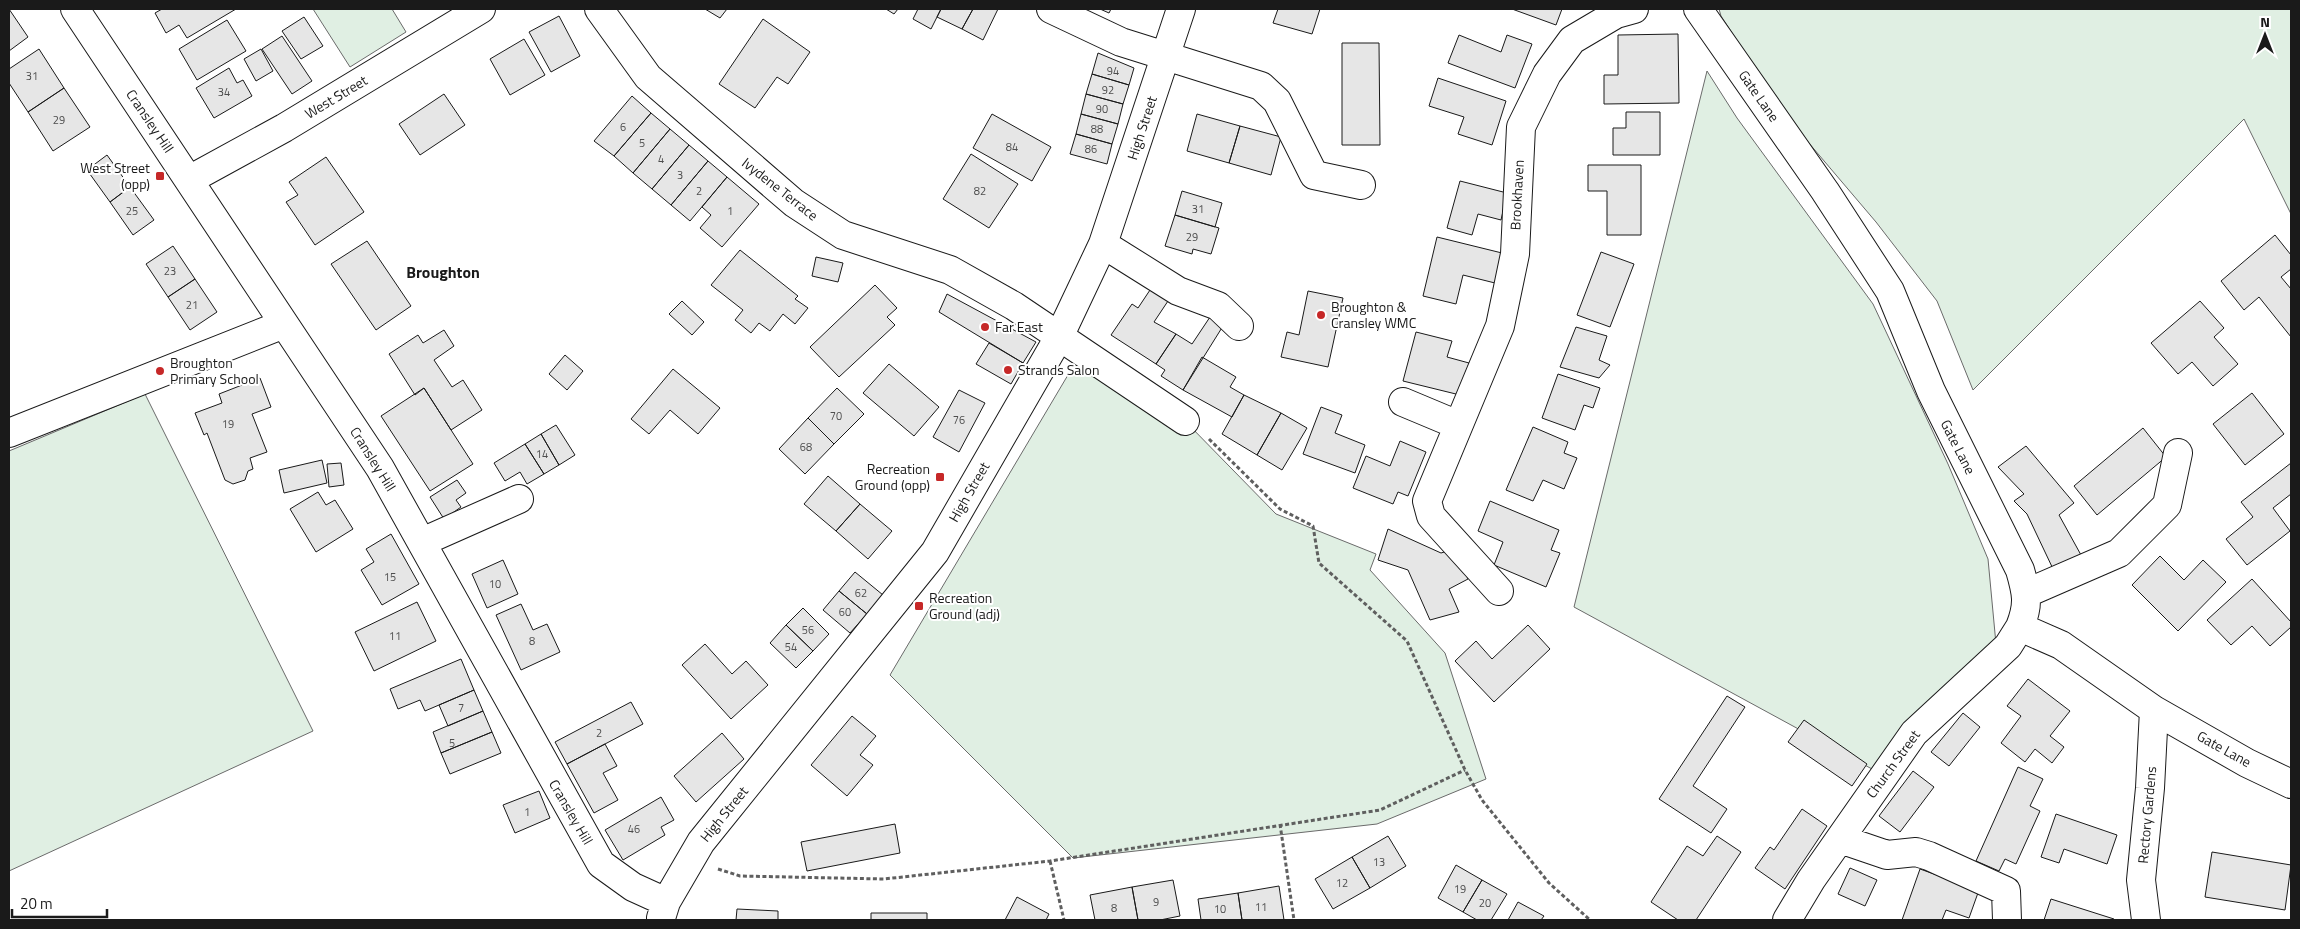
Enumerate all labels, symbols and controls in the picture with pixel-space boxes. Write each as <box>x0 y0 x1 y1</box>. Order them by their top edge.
north arrow <box>2240 10 2290 60</box>
text: N <box>2260 11 2270 32</box>
house number: 94 <box>1107 63 1119 79</box>
street label: Gate Lane <box>1734 66 1785 126</box>
house number: 31 <box>26 68 38 84</box>
street label: West Street <box>300 70 371 124</box>
house number: 92 <box>1102 82 1114 98</box>
house number: 34 <box>218 84 230 100</box>
street label: Cransley Hill <box>121 85 179 157</box>
street label: High Street <box>1121 93 1162 163</box>
house number: 90 <box>1096 101 1108 117</box>
house number: 29 <box>53 112 65 128</box>
house number: 6 <box>620 119 626 135</box>
house number: 88 <box>1091 121 1103 137</box>
house number: 5 <box>639 135 645 151</box>
house number: 84 <box>1006 139 1018 155</box>
house number: 86 <box>1085 141 1097 157</box>
house number: 4 <box>658 151 664 167</box>
street label: Ivydene Terrace <box>738 152 823 225</box>
place label: West Street (opp) <box>80 157 150 194</box>
street label: Brookhaven <box>1504 159 1529 231</box>
house number: 3 <box>677 167 683 183</box>
marker: West Street (opp) <box>154 170 166 182</box>
house number: 2 <box>696 183 702 199</box>
house number: 82 <box>974 183 986 199</box>
house number: 31 <box>1192 201 1204 217</box>
house number: 25 <box>126 203 138 219</box>
house number: 1 <box>727 203 733 219</box>
house number: 29 <box>1186 229 1198 245</box>
district label: Broughton <box>406 260 480 284</box>
house number: 23 <box>164 263 176 279</box>
place label: Broughton & Cransley WMC <box>1331 296 1417 333</box>
house number: 21 <box>186 297 198 313</box>
marker: Broughton & Cransley WMC <box>1315 309 1327 321</box>
place label: Far East <box>995 316 1043 337</box>
marker: Far East <box>979 321 991 333</box>
place label: Broughton Primary School <box>170 352 259 389</box>
place label: Strands Salon <box>1018 359 1100 380</box>
marker: Strands Salon <box>1002 364 1014 376</box>
marker: Broughton Primary School <box>154 365 166 377</box>
house number: 70 <box>830 408 842 424</box>
house number: 76 <box>953 412 965 428</box>
house number: 19 <box>222 416 234 432</box>
street label: Gate Lane <box>1936 416 1981 478</box>
street label: Cransley Hill <box>345 422 402 495</box>
house number: 68 <box>800 439 812 455</box>
house number: 14 <box>536 446 548 462</box>
place label: Recreation Ground (opp) <box>855 458 930 495</box>
street label: High Street <box>943 458 994 526</box>
marker: Recreation Ground (opp) <box>934 471 946 483</box>
house number: 15 <box>384 569 396 585</box>
house number: 10 <box>489 576 501 592</box>
house number: 62 <box>855 585 867 601</box>
place label: Recreation Ground (adj) <box>929 587 1000 624</box>
marker: Recreation Ground (adj) <box>913 600 925 612</box>
house number: 60 <box>839 604 851 620</box>
house number: 56 <box>802 622 814 638</box>
house number: 11 <box>389 628 401 644</box>
house number: 8 <box>529 633 535 649</box>
house number: 54 <box>785 639 797 655</box>
house number: 7 <box>458 700 464 716</box>
house number: 2 <box>596 725 602 741</box>
street label: Church Street <box>1861 725 1925 802</box>
street label: Gate Lane <box>2193 725 2255 772</box>
house number: 5 <box>449 735 455 751</box>
street label: Rectory Gardens <box>2132 765 2161 864</box>
street label: Cransley Hill <box>544 775 599 848</box>
street label: High Street <box>695 781 753 846</box>
house number: 1 <box>524 804 530 820</box>
house number: 46 <box>628 821 640 837</box>
house number: 13 <box>1373 854 1385 870</box>
house number: 12 <box>1336 875 1348 891</box>
house number: 19 <box>1454 881 1466 897</box>
scale bar <box>12 886 108 918</box>
text: 20 m <box>20 892 53 915</box>
house number: 9 <box>1153 894 1159 910</box>
house number: 20 <box>1479 895 1491 911</box>
house number: 11 <box>1255 899 1267 915</box>
house number: 8 <box>1111 900 1117 916</box>
house number: 10 <box>1214 901 1226 917</box>

